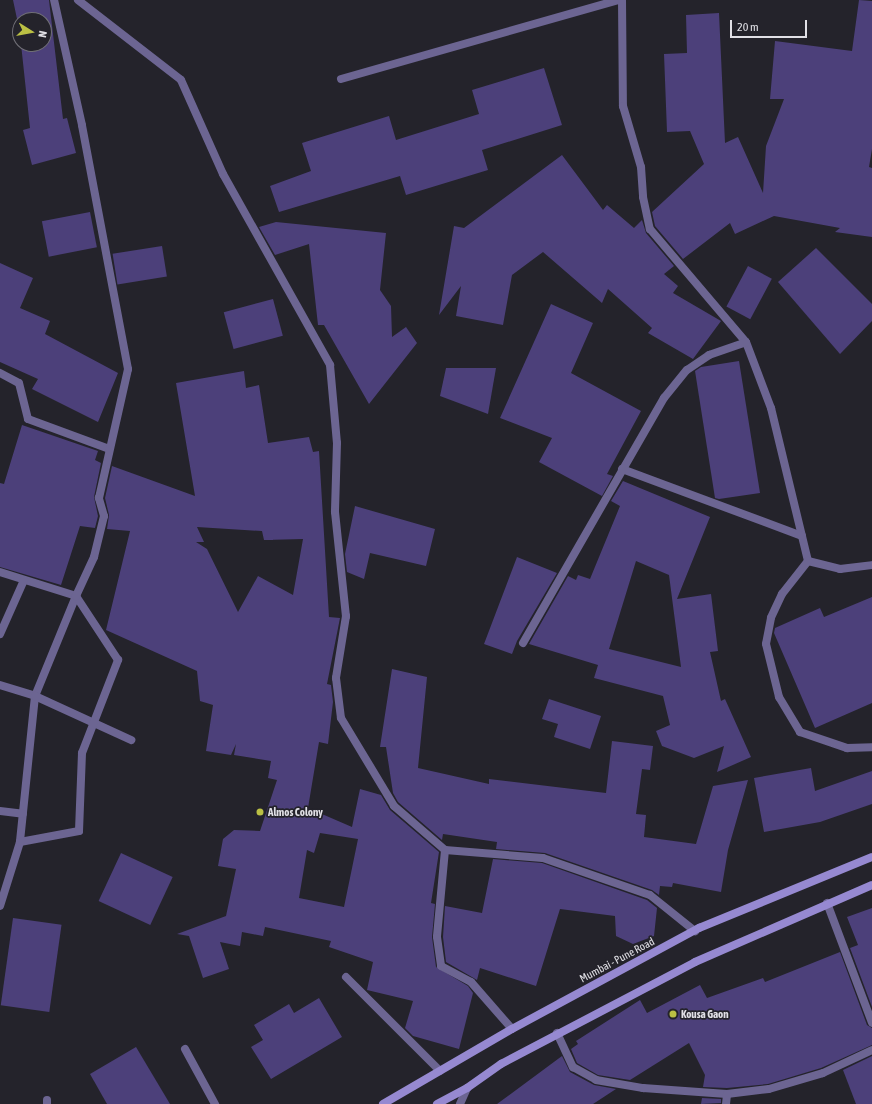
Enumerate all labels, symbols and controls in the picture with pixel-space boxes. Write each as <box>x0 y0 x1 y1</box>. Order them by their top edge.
north arrow <box>12 12 52 52</box>
scale bar <box>732 12 809 38</box>
text: 20 m <box>737 20 759 34</box>
text: N <box>36 30 49 38</box>
place label: Almos Colony <box>268 805 323 819</box>
marker: Almos Colony <box>255 807 265 817</box>
street label: Mumbai - Pune Road <box>577 935 657 985</box>
place label: Kousa Gaon <box>681 1007 729 1021</box>
marker: Kousa Gaon <box>668 1009 678 1019</box>

